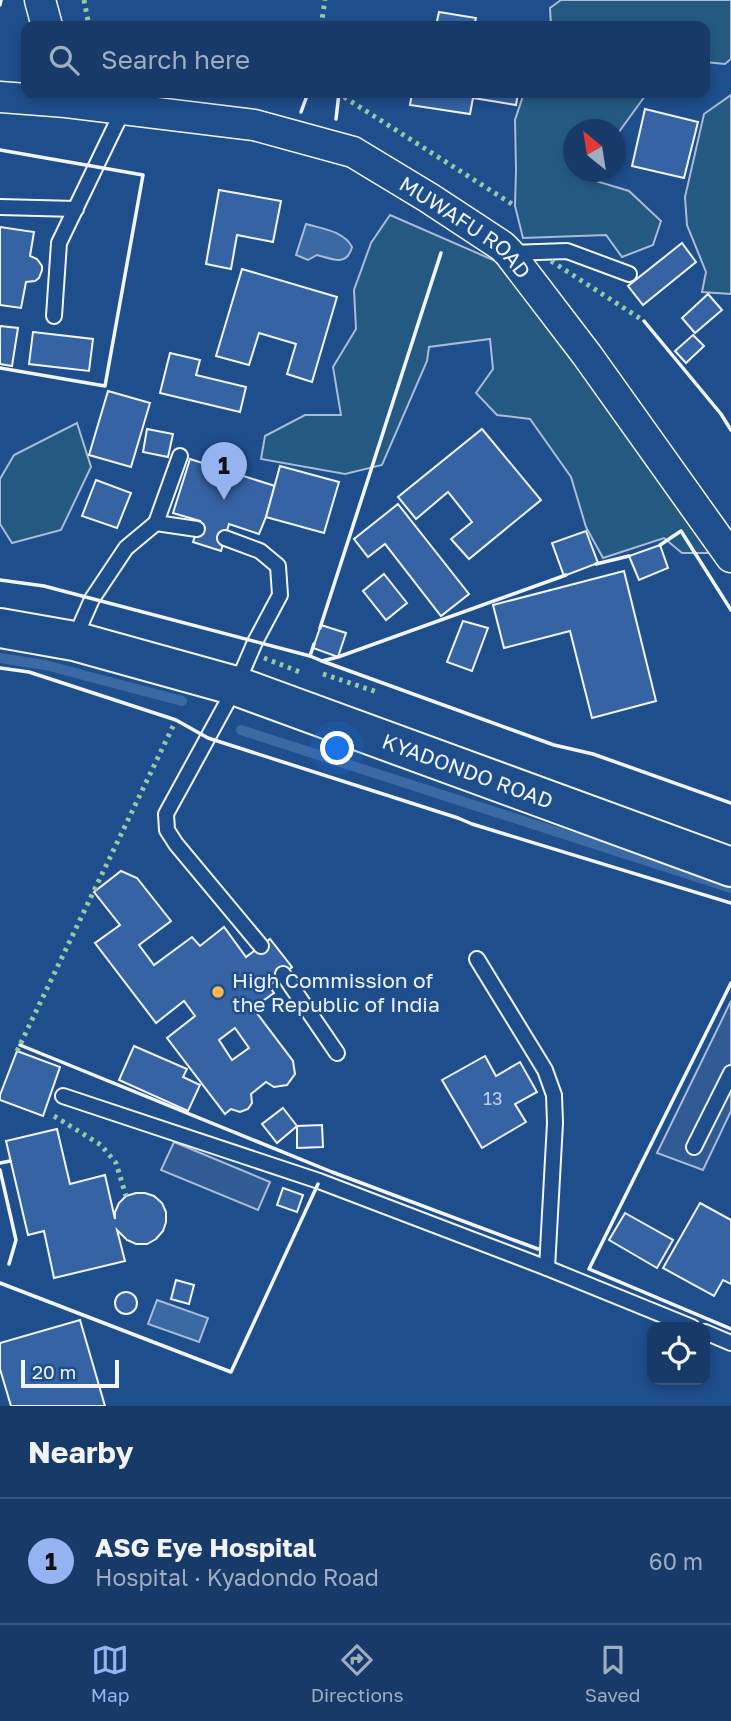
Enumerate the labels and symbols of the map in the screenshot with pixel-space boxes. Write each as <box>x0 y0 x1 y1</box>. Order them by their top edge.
north arrow <box>563 119 626 182</box>
street label: MUWAFU ROAD <box>395 170 537 284</box>
pin: 1 <box>201 442 247 500</box>
street label: KYADONDO ROAD <box>379 728 557 814</box>
your location <box>320 731 354 765</box>
place label: High Commission of the Republic of India <box>232 967 440 1017</box>
marker: High Commission of the Republic of India <box>210 984 226 1000</box>
house number: 13 <box>483 1087 503 1109</box>
scale bar <box>21 1357 119 1389</box>

